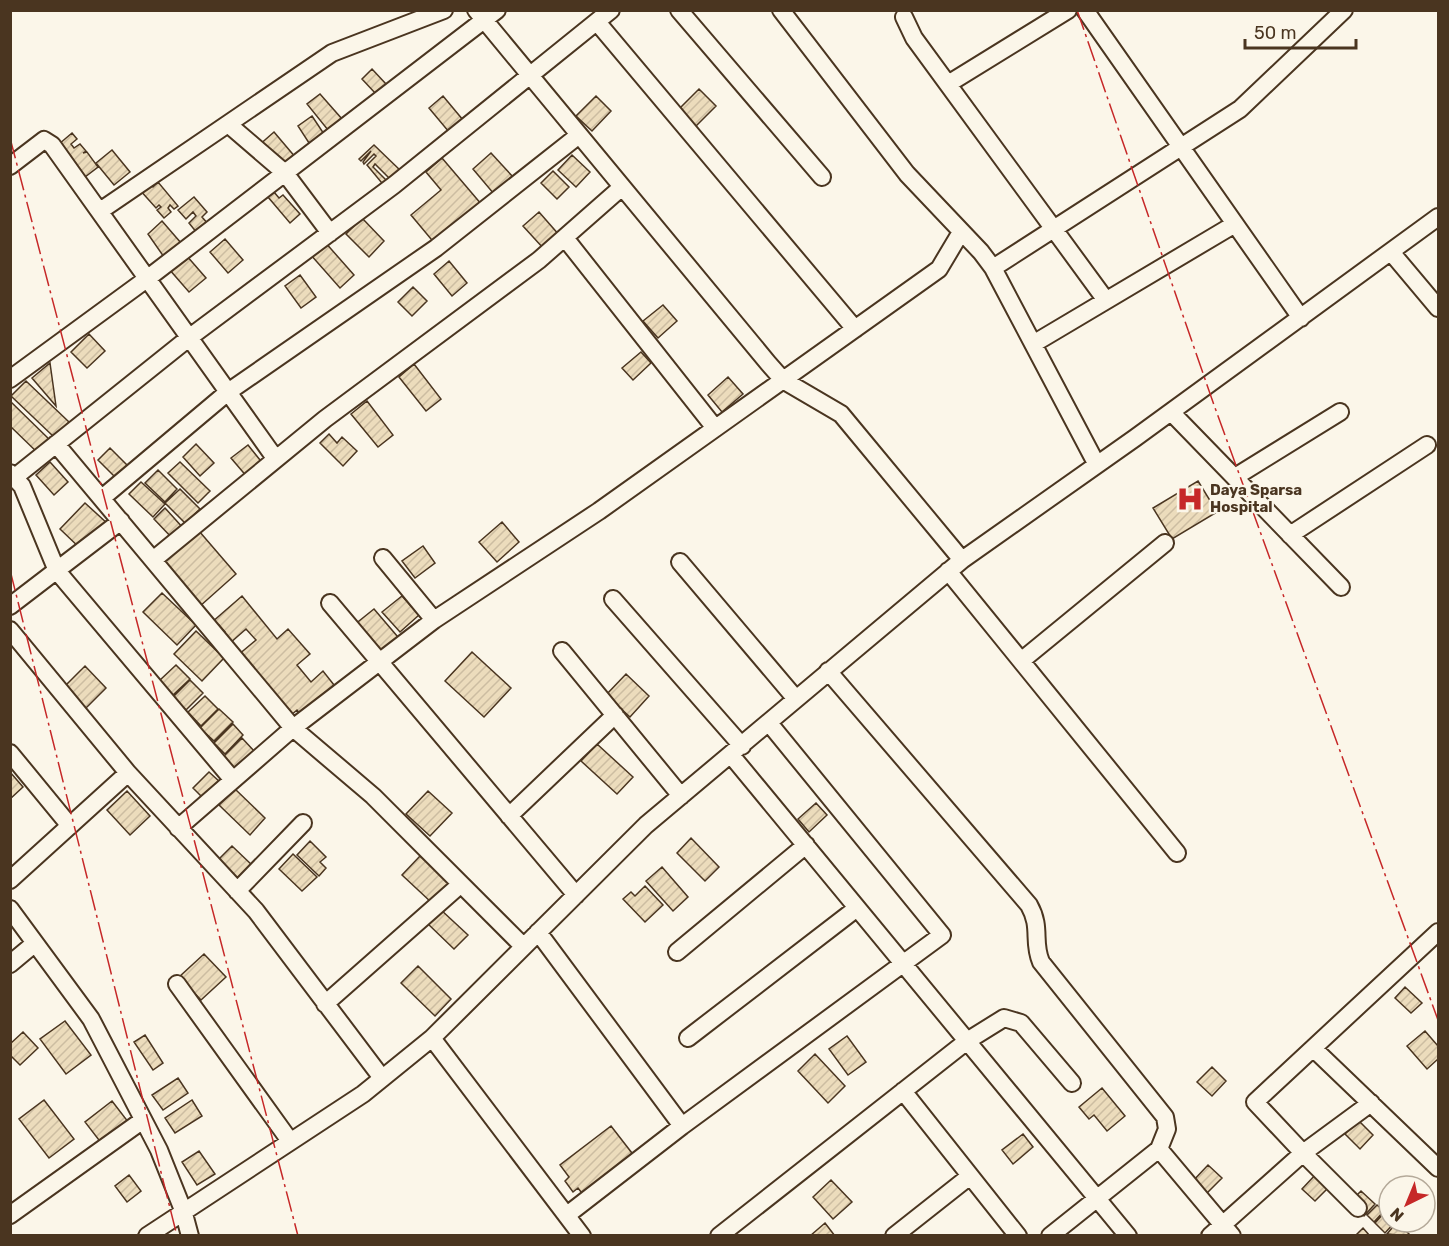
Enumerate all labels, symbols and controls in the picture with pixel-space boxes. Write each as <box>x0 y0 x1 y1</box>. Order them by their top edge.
scale bar <box>1245 12 1356 50</box>
text: 50 m <box>1254 22 1297 44</box>
place label: Daya Sparsa Hospital <box>1210 481 1302 516</box>
hospital icon: Daya Sparsa Hospital <box>1175 484 1205 514</box>
north arrow <box>1377 1174 1437 1234</box>
text: N <box>1386 1204 1408 1225</box>

